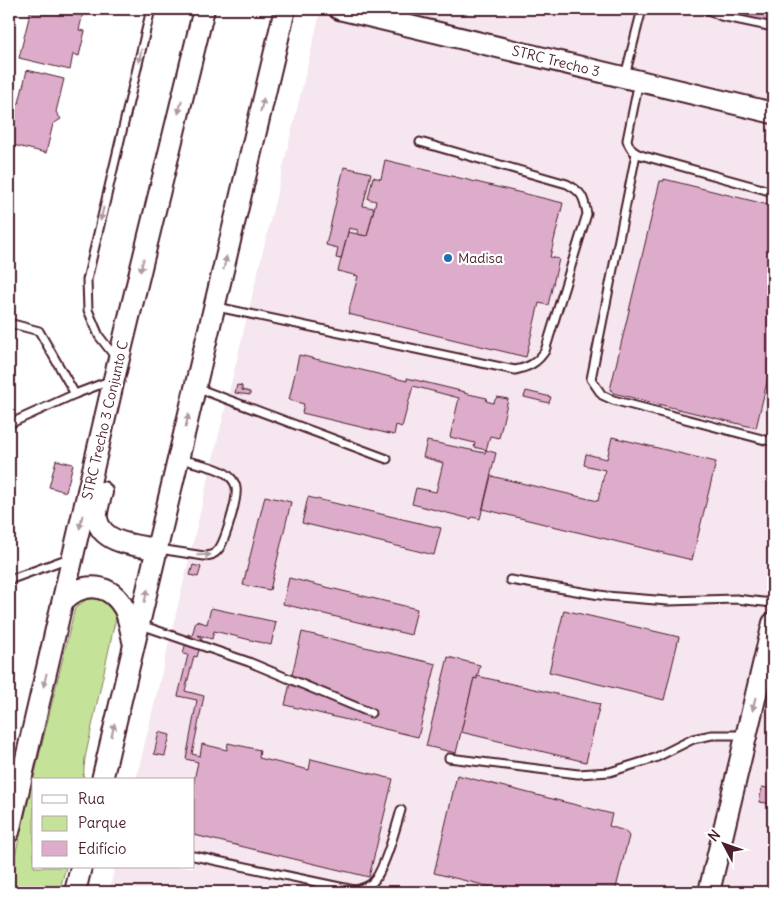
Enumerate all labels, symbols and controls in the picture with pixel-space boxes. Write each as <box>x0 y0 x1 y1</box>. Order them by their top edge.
street label: STRC Trecho 3 <box>510 41 602 81</box>
one-way arrow <box>136 49 144 64</box>
one-way arrow <box>258 97 266 112</box>
one-way arrow <box>176 100 184 115</box>
one-way arrow <box>98 207 106 222</box>
place label: Madisa <box>458 249 503 267</box>
marker: Madisa <box>442 252 454 264</box>
one-way arrow <box>221 255 229 270</box>
one-way arrow <box>138 258 146 273</box>
street label: STRC Trecho 3 Conjunto C <box>78 339 132 501</box>
one-way arrow <box>183 413 191 428</box>
one-way arrow <box>77 514 85 529</box>
one-way arrow <box>196 551 212 559</box>
one-way arrow <box>142 588 150 603</box>
one-way arrow <box>41 673 49 688</box>
one-way arrow <box>750 696 758 712</box>
one-way arrow <box>109 722 117 737</box>
legend <box>32 778 195 868</box>
text: Rua <box>78 789 105 808</box>
text: Parque <box>78 813 126 832</box>
north arrow <box>700 818 750 868</box>
text: N <box>704 826 724 845</box>
text: Edifício <box>78 839 126 858</box>

